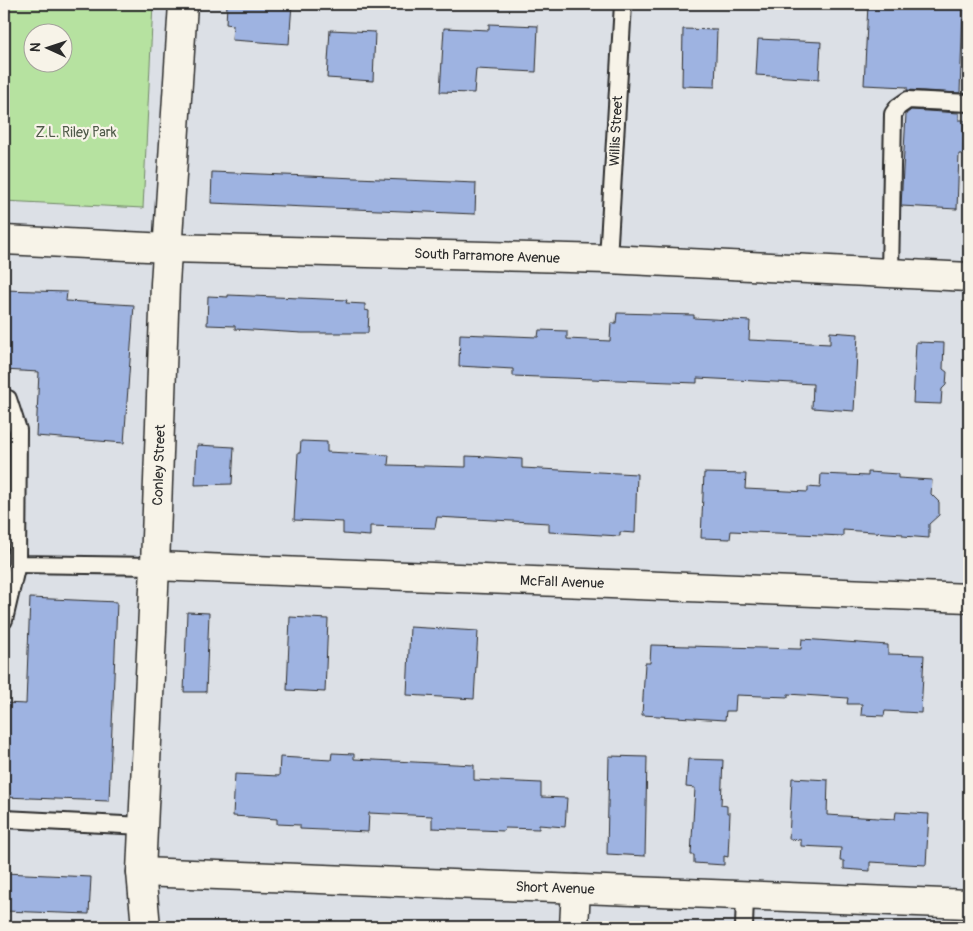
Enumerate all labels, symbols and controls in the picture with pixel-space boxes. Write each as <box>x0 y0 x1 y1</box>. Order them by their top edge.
north arrow <box>22 22 72 72</box>
text: N <box>27 42 44 53</box>
street label: Willis Street <box>606 95 626 167</box>
park label: Z.L. Riley Park <box>36 124 117 141</box>
street label: South Parramore Avenue <box>414 245 560 267</box>
street label: Conley Street <box>149 424 169 506</box>
street label: McFall Avenue <box>520 572 604 592</box>
street label: Short Avenue <box>515 878 595 898</box>

